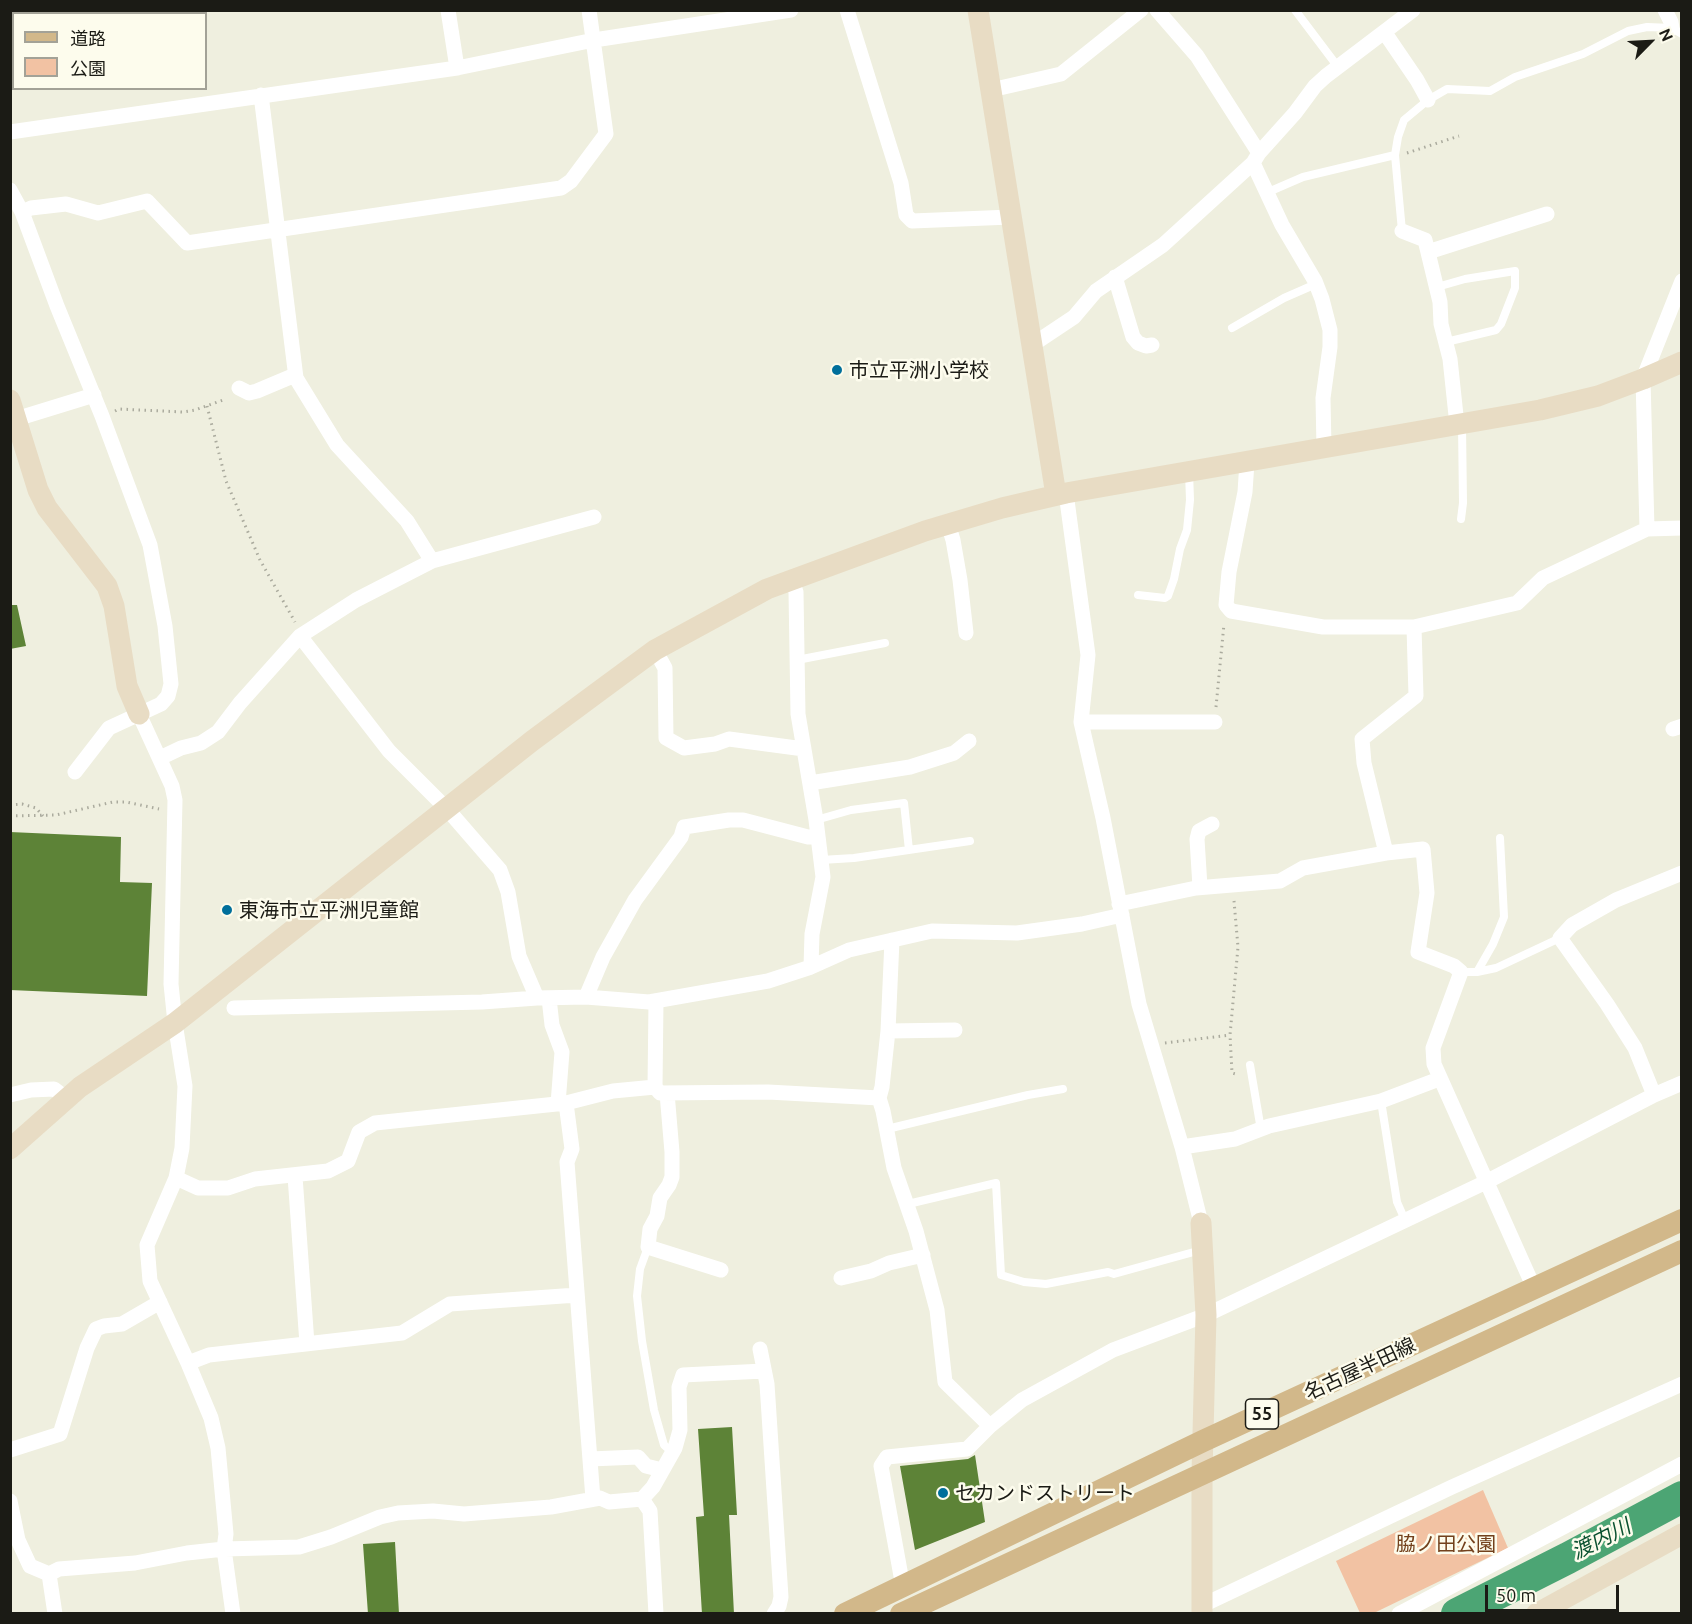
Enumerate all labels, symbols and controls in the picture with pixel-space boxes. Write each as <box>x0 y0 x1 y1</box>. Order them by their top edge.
legend <box>12 12 207 90</box>
north arrow <box>1620 12 1680 72</box>
text: N <box>1656 26 1677 44</box>
text: 道路 <box>70 28 106 48</box>
text: 公園 <box>70 58 106 78</box>
place label: 市立平洲小学校 <box>849 358 989 382</box>
marker: 市立平洲小学校 <box>830 363 844 377</box>
place label: 東海市立平洲児童館 <box>239 898 419 922</box>
marker: 東海市立平洲児童館 <box>220 903 234 917</box>
street label: 名古屋半田線 <box>1301 1333 1419 1405</box>
road number: 55 <box>1246 1399 1278 1429</box>
place label: セカンドストリート <box>955 1481 1135 1505</box>
marker: セカンドストリート <box>936 1486 950 1500</box>
water label: 渡内川 <box>1567 1513 1635 1565</box>
park label: 脇ノ田公園 <box>1396 1532 1496 1556</box>
scale bar <box>1488 1573 1622 1611</box>
text: 50 m <box>1496 1585 1536 1605</box>

